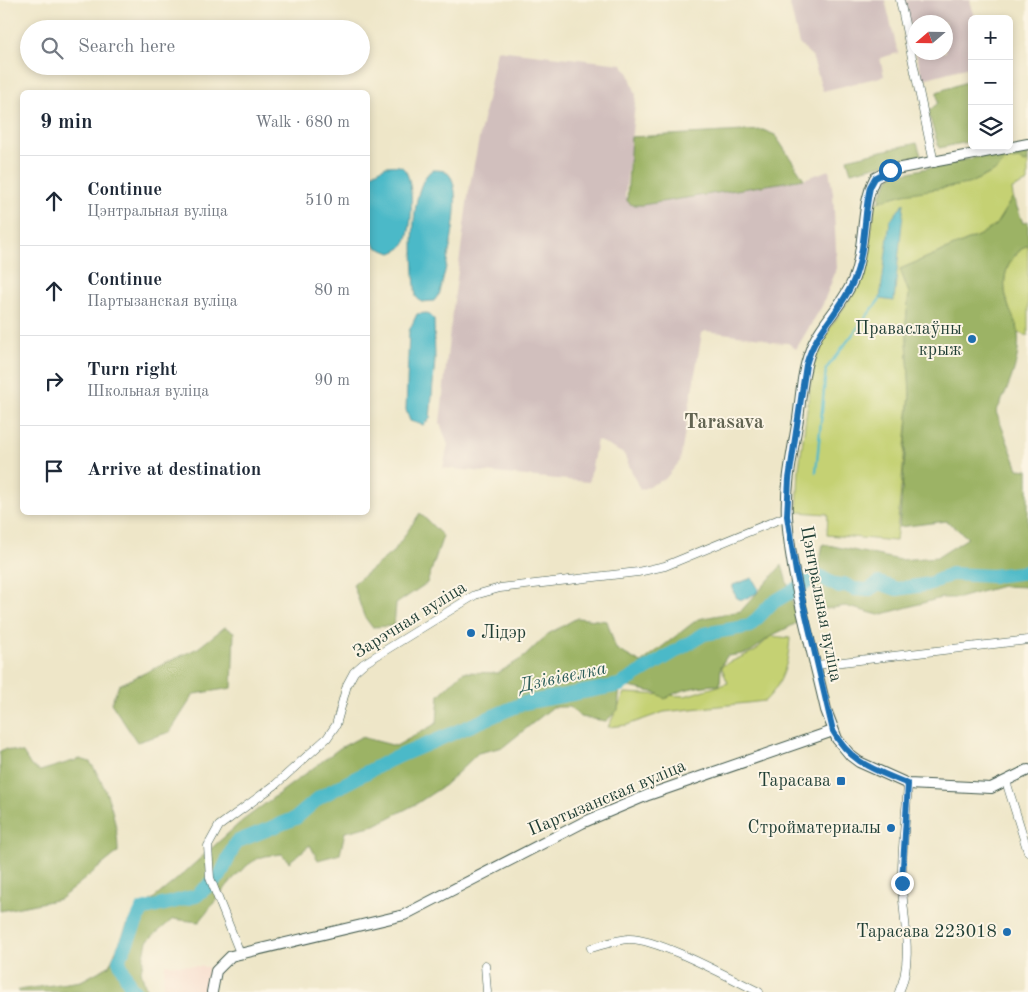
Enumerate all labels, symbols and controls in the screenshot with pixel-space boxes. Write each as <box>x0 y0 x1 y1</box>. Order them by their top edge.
north arrow <box>908 15 953 60</box>
map controls <box>968 15 1013 150</box>
button: + <box>968 15 1013 60</box>
search box <box>20 20 370 75</box>
icon: search <box>38 34 66 62</box>
text: Search here <box>78 38 175 57</box>
button: − <box>968 60 1013 105</box>
button: layers <box>968 105 1013 150</box>
text: 9 min <box>40 112 93 133</box>
text: Walk · 680 m <box>255 115 350 131</box>
route start <box>879 159 902 182</box>
text: Continue <box>87 181 162 200</box>
icon: ahead <box>40 187 68 215</box>
text: 510 m <box>305 193 350 209</box>
text: Цэнтральная вуліца <box>87 204 228 220</box>
text: Continue <box>87 271 162 290</box>
icon: ahead <box>40 277 68 305</box>
text: 80 m <box>314 283 350 299</box>
text: Партызанская вуліца <box>87 294 238 310</box>
place label: Праваслаўны крыж <box>855 320 962 359</box>
marker: Праваслаўны крыж <box>966 333 978 345</box>
text: Turn right <box>87 361 177 380</box>
icon: right <box>40 367 68 395</box>
text: 90 m <box>314 373 350 389</box>
text: Школьная вуліца <box>87 384 209 400</box>
district label: Tarasava <box>684 413 764 433</box>
icon: arrive <box>40 457 68 485</box>
text: Arrive at destination <box>87 461 261 480</box>
street label: Цэнтральная вуліца <box>797 524 845 684</box>
street label: Зарэчная вуліца <box>350 578 470 662</box>
place label: Лідэр <box>481 624 526 642</box>
marker: Лідэр <box>465 627 477 639</box>
water label: Дзівівелка <box>515 659 609 697</box>
street label: Партызанская вуліца <box>526 757 689 839</box>
place label: Тарасава <box>758 772 831 790</box>
marker: Тарасава <box>835 775 847 787</box>
place label: Стройматериалы <box>748 819 881 837</box>
marker: Стройматериалы <box>885 822 897 834</box>
route end <box>891 872 914 895</box>
place label: Тарасава 223018 <box>856 923 997 941</box>
marker: Тарасава 223018 <box>1001 926 1013 938</box>

